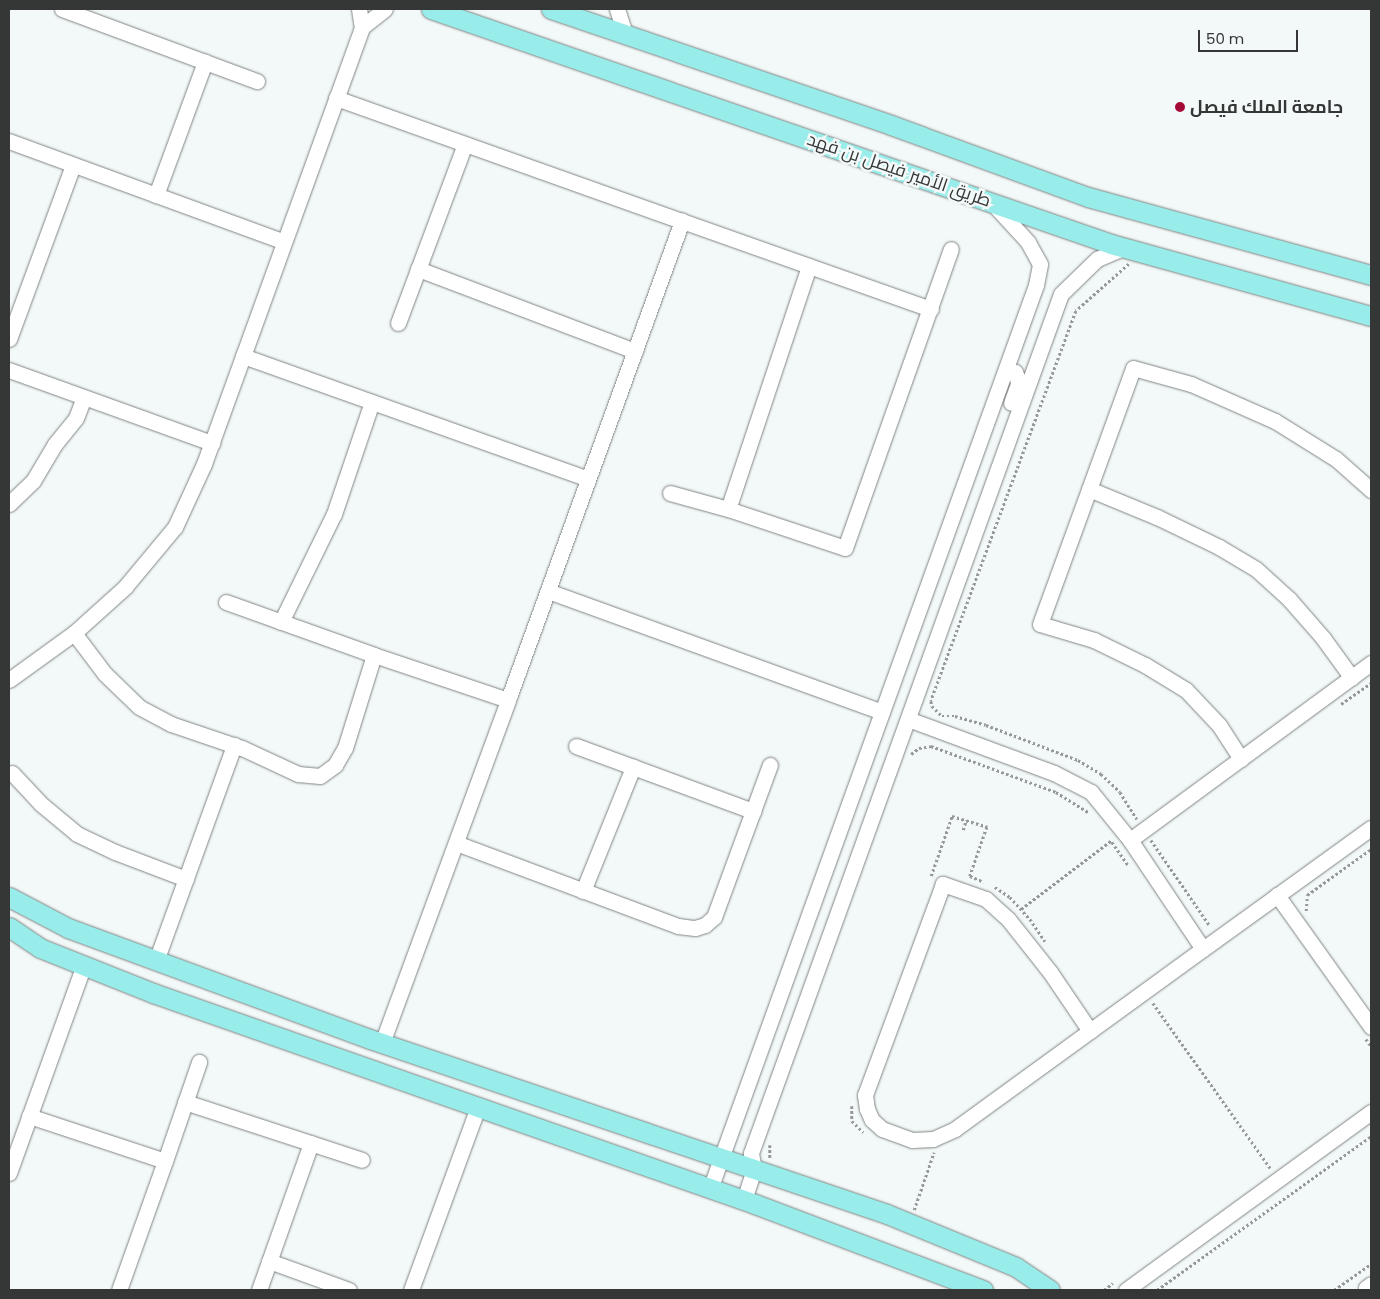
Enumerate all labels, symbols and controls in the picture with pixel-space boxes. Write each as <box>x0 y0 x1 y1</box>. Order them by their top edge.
scale bar <box>1200 20 1300 52</box>
text: 50 m <box>1206 28 1244 49</box>
place label: جامعة الملك فيصل <box>1190 96 1343 118</box>
marker: جامعة الملك فيصل <box>1174 101 1186 113</box>
street label: طريق الأمير فيصل بن فهد <box>804 128 994 212</box>

